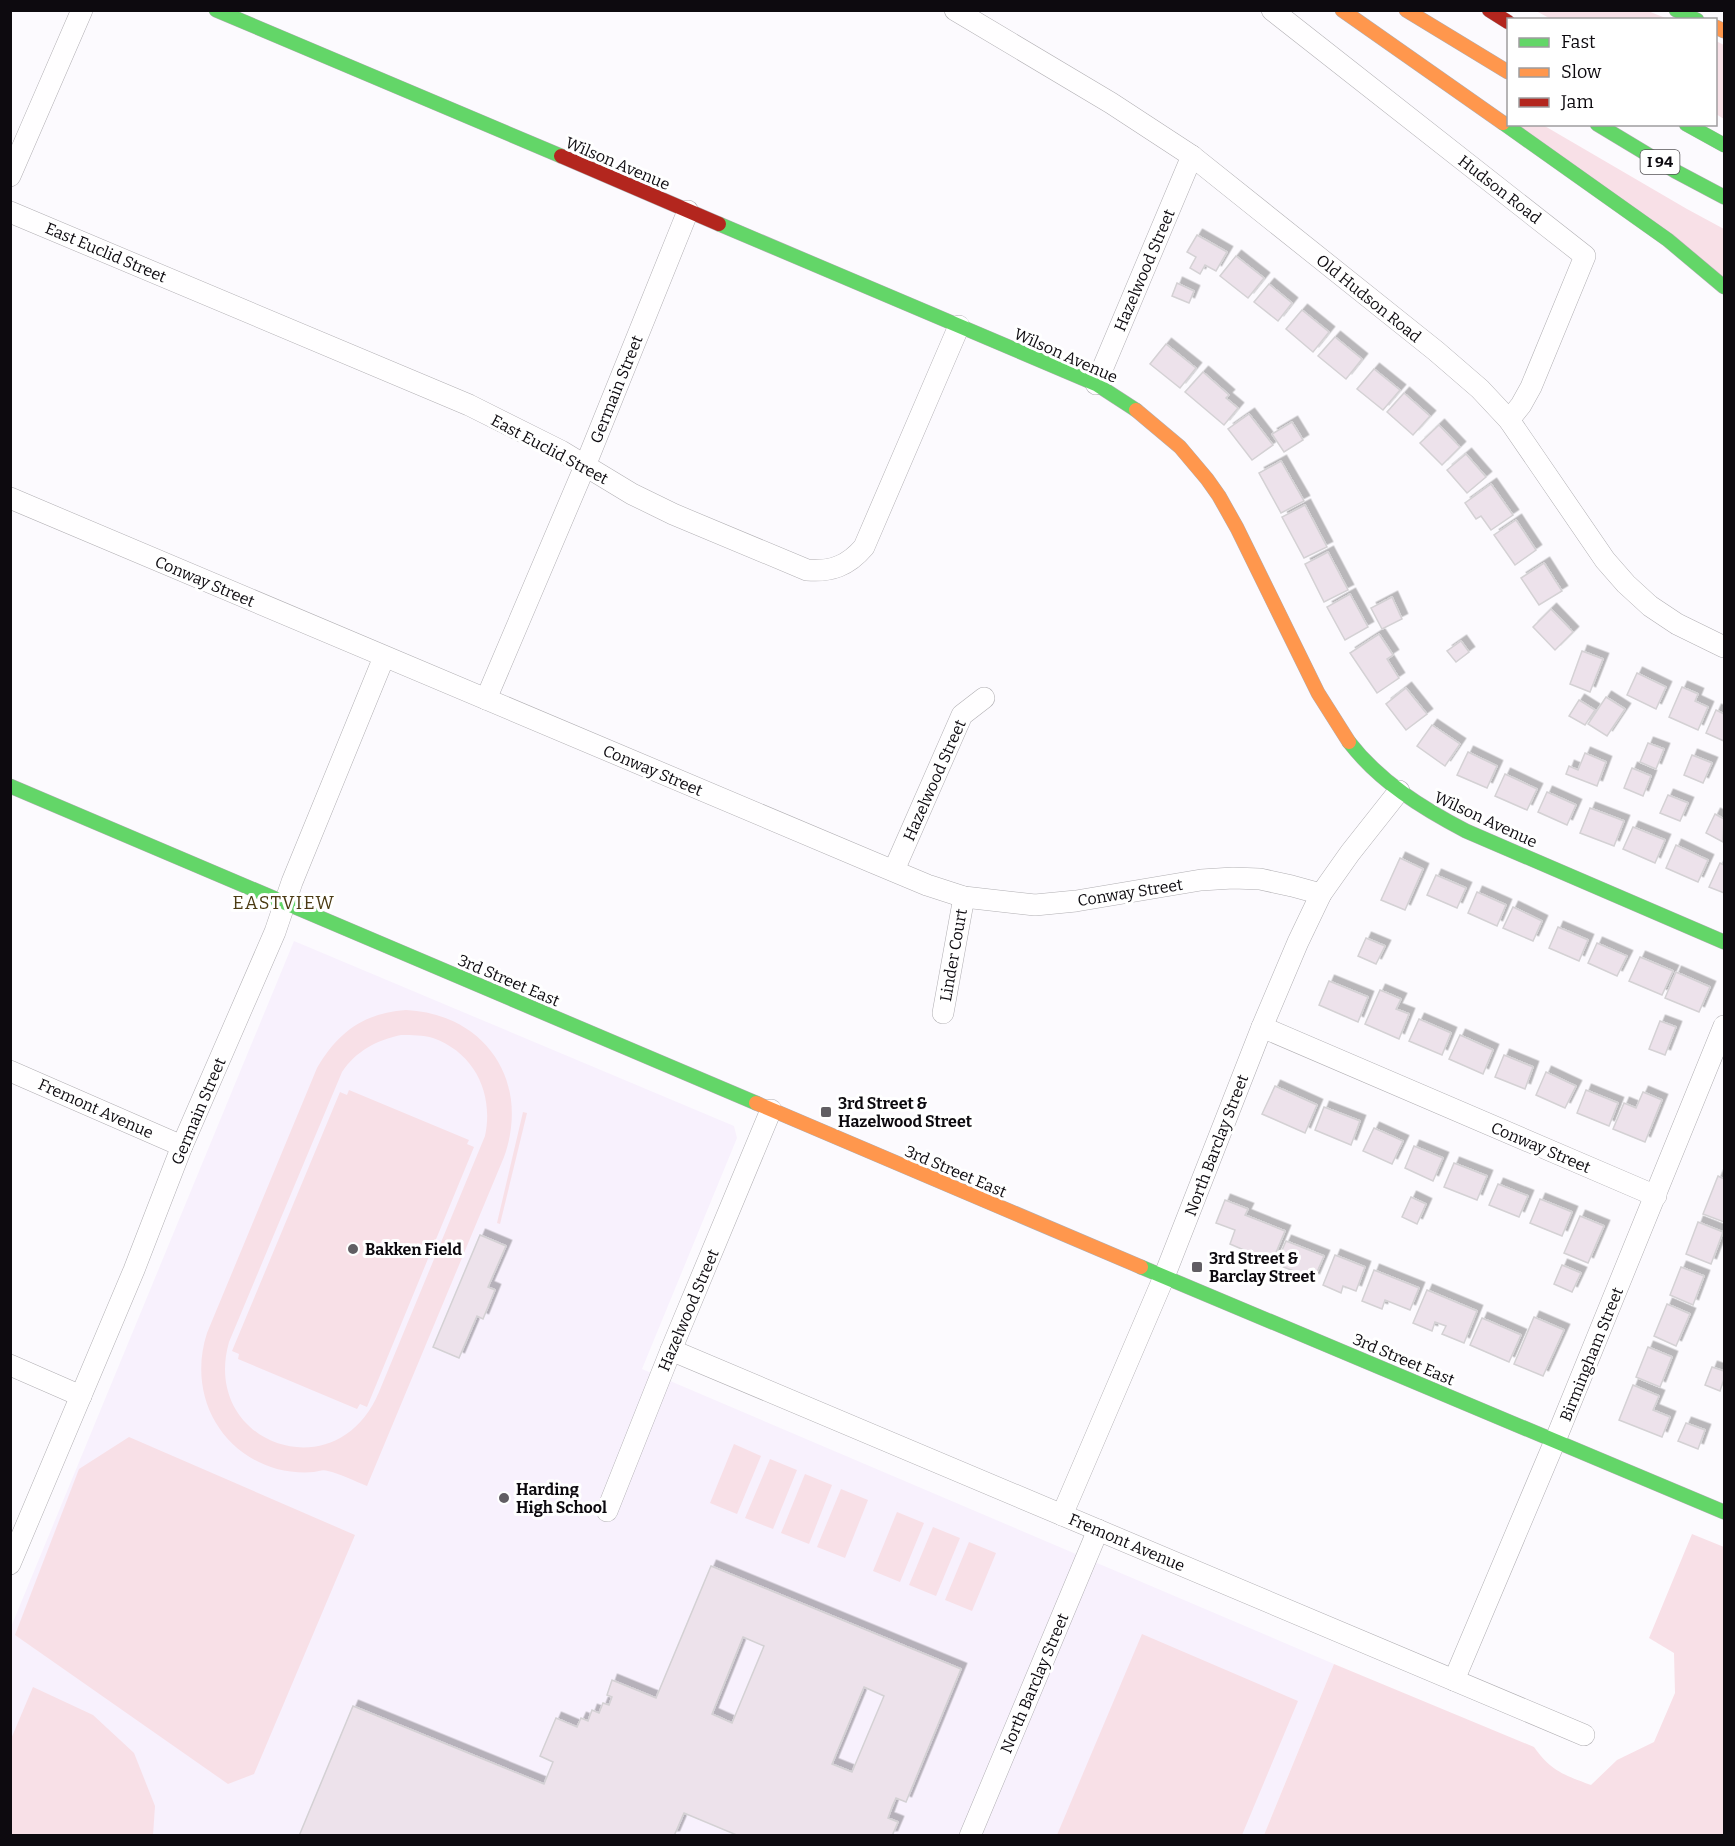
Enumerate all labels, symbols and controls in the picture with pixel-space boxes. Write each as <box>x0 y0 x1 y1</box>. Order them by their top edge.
legend <box>1507 18 1717 126</box>
text: Fast <box>1561 31 1596 53</box>
text: Slow <box>1561 61 1602 83</box>
text: Jam <box>1560 91 1594 113</box>
street label: Wilson Avenue <box>563 133 673 194</box>
road number: I 94 <box>1640 150 1680 174</box>
street label: Hudson Road <box>1454 151 1545 228</box>
street label: Hazelwood Street <box>1110 206 1179 334</box>
street label: East Euclid Street <box>42 218 169 287</box>
street label: Old Hudson Road <box>1313 250 1425 347</box>
street label: Wilson Avenue <box>1011 324 1121 387</box>
street label: Germain Street <box>586 332 647 446</box>
street label: East Euclid Street <box>488 411 612 488</box>
street label: Conway Street <box>152 552 258 611</box>
street label: Hazelwood Street <box>899 716 970 844</box>
street label: Conway Street <box>600 741 706 800</box>
street label: Wilson Avenue <box>1431 787 1540 852</box>
street label: Conway Street <box>1076 875 1184 910</box>
district label: EASTVIEW <box>233 892 336 914</box>
street label: Linder Court <box>936 907 971 1003</box>
street label: 3rd Street East <box>455 951 563 1010</box>
street label: Germain Street <box>167 1055 230 1168</box>
street label: North Barclay Street <box>1181 1071 1252 1219</box>
street label: Fremont Avenue <box>35 1075 156 1142</box>
place label: 3rd Street & Hazelwood Street <box>838 1094 973 1131</box>
marker: 3rd Street & Hazelwood Street <box>819 1105 833 1119</box>
street label: Conway Street <box>1488 1118 1594 1177</box>
street label: 3rd Street East <box>902 1142 1010 1201</box>
place label: Bakken Field <box>365 1240 462 1259</box>
marker: Bakken Field <box>346 1242 360 1256</box>
street label: Hazelwood Street <box>654 1246 723 1374</box>
place label: 3rd Street & Barclay Street <box>1209 1249 1316 1286</box>
marker: 3rd Street & Barclay Street <box>1190 1260 1204 1274</box>
street label: Birmingham Street <box>1556 1284 1627 1424</box>
street label: 3rd Street East <box>1350 1330 1458 1389</box>
place label: Harding High School <box>516 1480 607 1517</box>
marker: Harding High School <box>497 1491 511 1505</box>
street label: Fremont Avenue <box>1066 1509 1188 1575</box>
street label: North Barclay Street <box>996 1610 1073 1756</box>

